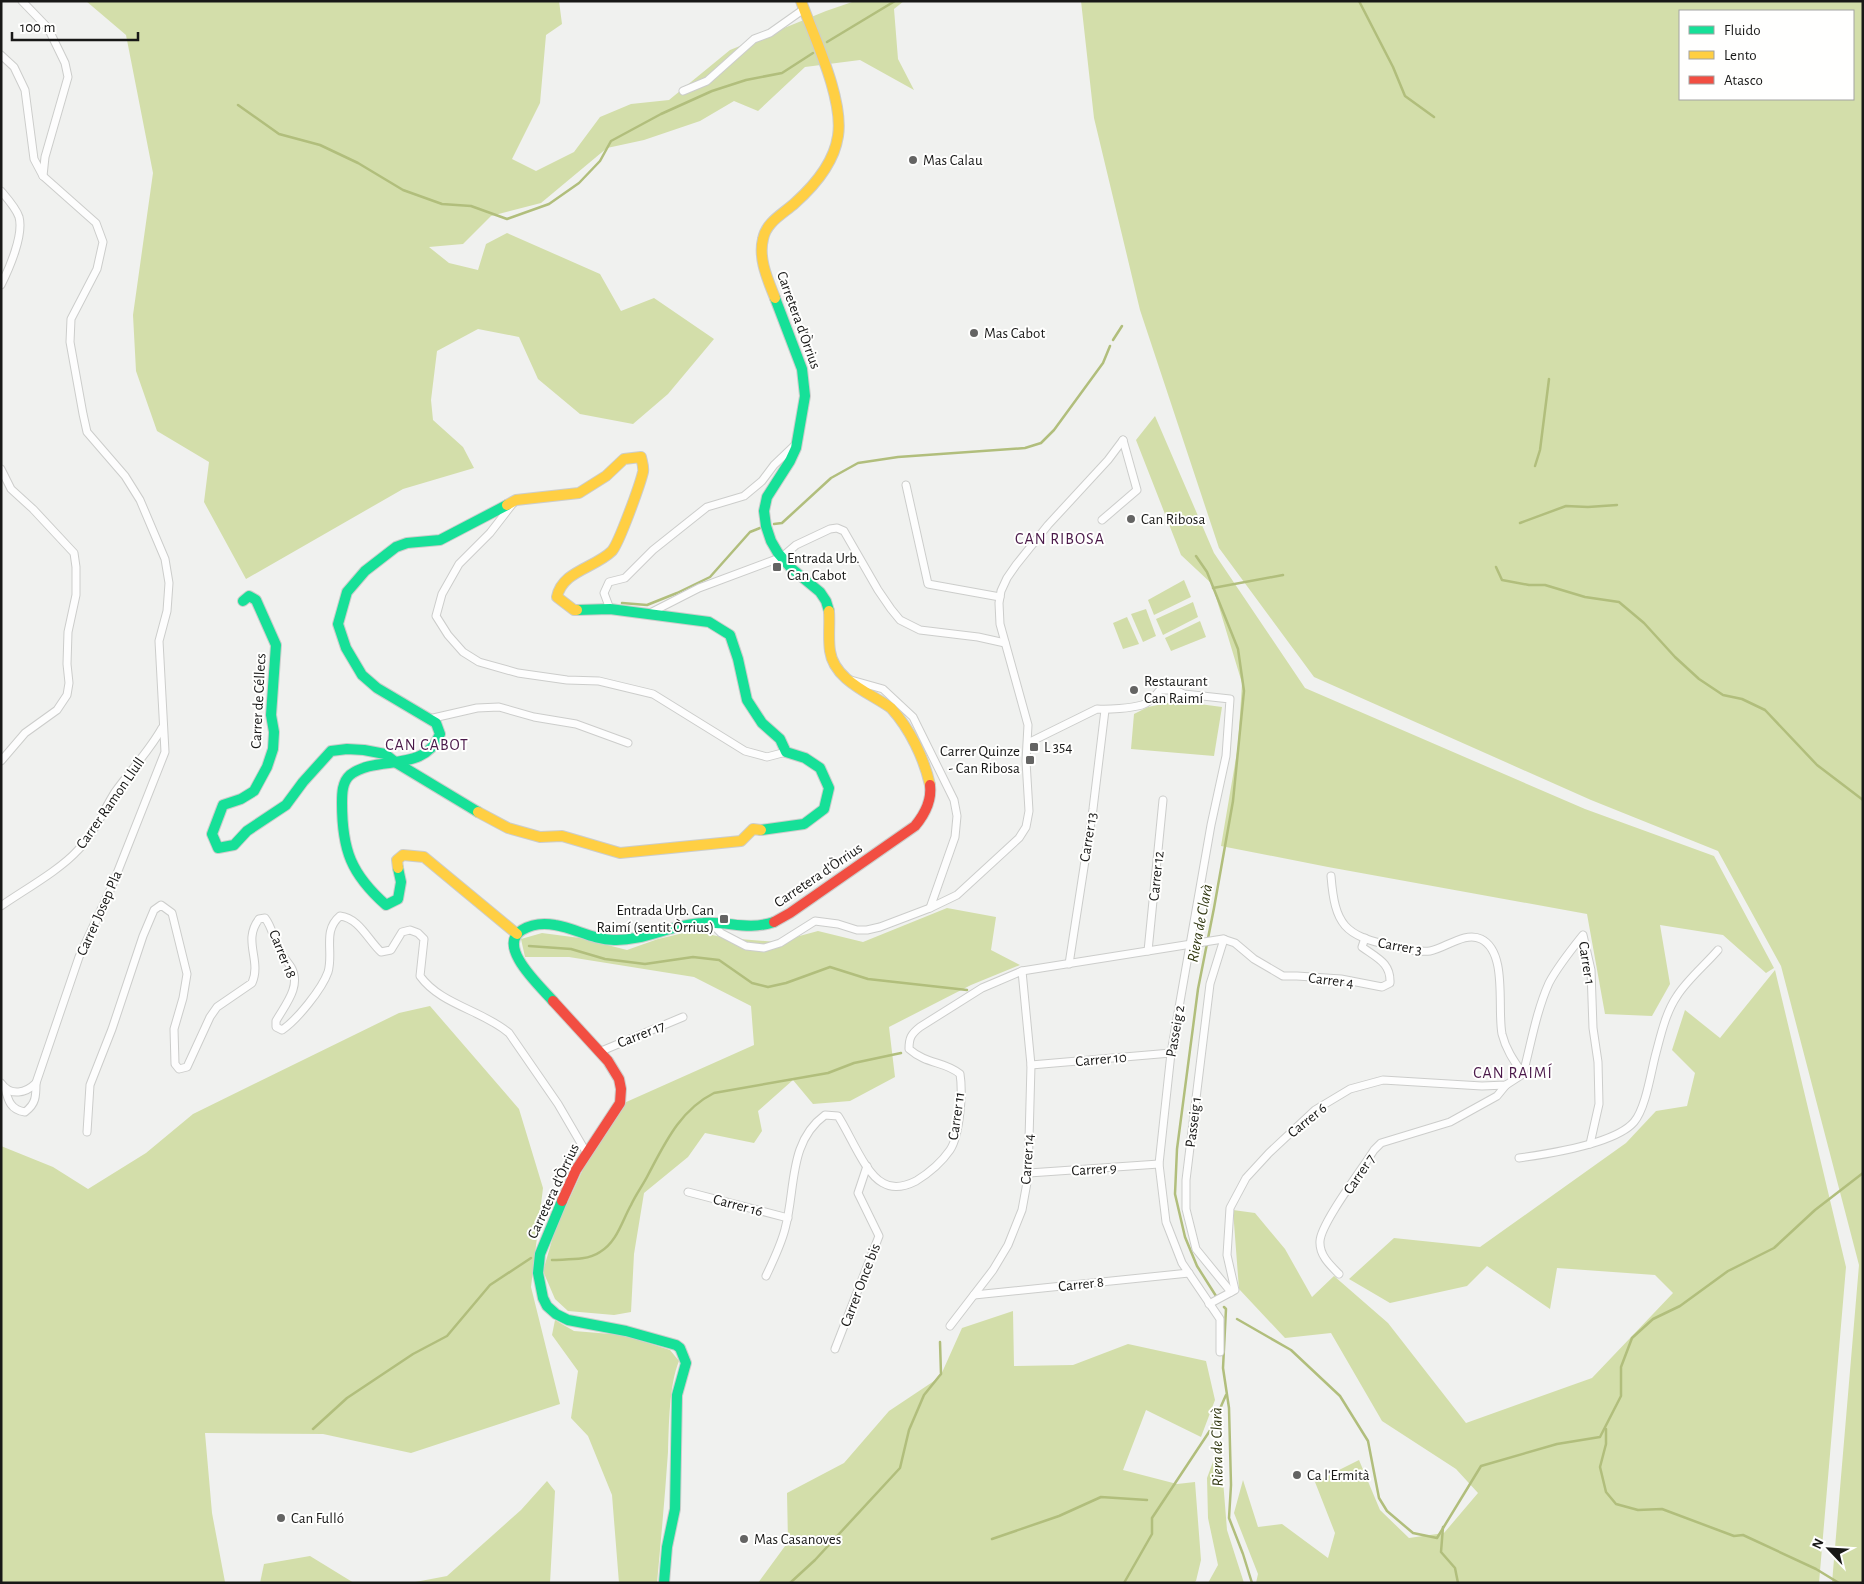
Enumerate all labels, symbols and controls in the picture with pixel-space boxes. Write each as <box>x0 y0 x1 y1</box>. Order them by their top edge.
scale bar <box>12 10 139 42</box>
legend <box>1679 10 1854 100</box>
text: 100 m <box>20 20 55 35</box>
text: Fluido <box>1724 23 1761 38</box>
text: Lento <box>1724 48 1757 63</box>
text: Atasco <box>1724 73 1763 88</box>
place label: Mas Calau <box>923 153 983 168</box>
marker: Mas Calau <box>907 154 919 166</box>
street label: Carretera d'Òrrius <box>774 269 825 371</box>
place label: Mas Cabot <box>984 326 1045 341</box>
marker: Mas Cabot <box>968 327 980 339</box>
place label: Can Ribosa <box>1141 512 1205 527</box>
marker: Can Ribosa <box>1125 513 1137 525</box>
district label: CAN RIBOSA <box>1015 531 1105 547</box>
place label: Entrada Urb. Can Cabot <box>787 551 860 583</box>
marker: Entrada Urb. Can Cabot <box>771 561 783 573</box>
street label: Carrer de Céllecs <box>249 653 268 749</box>
place label: Restaurant Can Raimí <box>1144 674 1208 706</box>
marker: Restaurant Can Raimí <box>1128 684 1140 696</box>
district label: CAN CABOT <box>385 737 469 753</box>
place label: L 354 <box>1044 740 1072 755</box>
marker: L 354 <box>1028 741 1040 753</box>
place label: Carrer Quinze - Can Ribosa <box>940 744 1020 776</box>
marker: Carrer Quinze - Can Ribosa <box>1024 754 1036 766</box>
street label: Carrer Ramon Llull <box>73 755 147 852</box>
street label: Carrer 13 <box>1077 811 1100 863</box>
street label: Carretera d'Òrrius <box>770 839 865 910</box>
street label: Carrer 12 <box>1146 850 1167 902</box>
street label: Carrer Josep Pla <box>74 868 125 958</box>
water label: Riera de Clarà <box>1185 883 1215 964</box>
place label: Entrada Urb. Can Raimí (sentit Òrrius) <box>596 903 714 935</box>
marker: Entrada Urb. Can Raimí (sentit Òrrius) <box>718 913 730 925</box>
street label: Carrer 18 <box>266 928 299 981</box>
street label: Carrer 3 <box>1377 935 1423 958</box>
street label: Carrer 1 <box>1576 940 1597 986</box>
street label: Carrer 4 <box>1307 970 1355 991</box>
street label: Passeig 2 <box>1164 1004 1187 1058</box>
street label: Carrer 17 <box>615 1018 667 1051</box>
street label: Carrer 10 <box>1075 1050 1127 1069</box>
district label: CAN RAIMÍ <box>1473 1063 1553 1081</box>
street label: Carrer 11 <box>946 1091 967 1141</box>
street label: Passeig 1 <box>1183 1096 1204 1148</box>
street label: Carrer 6 <box>1285 1100 1330 1141</box>
street label: Carrer 14 <box>1018 1133 1037 1185</box>
street label: Carretera d'Òrrius <box>523 1141 582 1241</box>
street label: Carrer 7 <box>1341 1152 1378 1197</box>
street label: Carrer 9 <box>1071 1160 1117 1179</box>
street label: Carrer 16 <box>711 1192 764 1219</box>
street label: Carrer Once bis <box>838 1242 883 1329</box>
street label: Carrer 8 <box>1058 1275 1105 1294</box>
water label: Riera de Clarà <box>1208 1407 1226 1487</box>
place label: Ca l'Ermità <box>1307 1468 1370 1483</box>
marker: Ca l'Ermità <box>1291 1469 1303 1481</box>
place label: Can Fulló <box>291 1511 344 1526</box>
marker: Can Fulló <box>275 1512 287 1524</box>
north arrow <box>1804 1524 1854 1574</box>
place label: Mas Casanoves <box>754 1532 841 1547</box>
marker: Mas Casanoves <box>738 1533 750 1545</box>
text: N <box>1810 1537 1827 1551</box>

